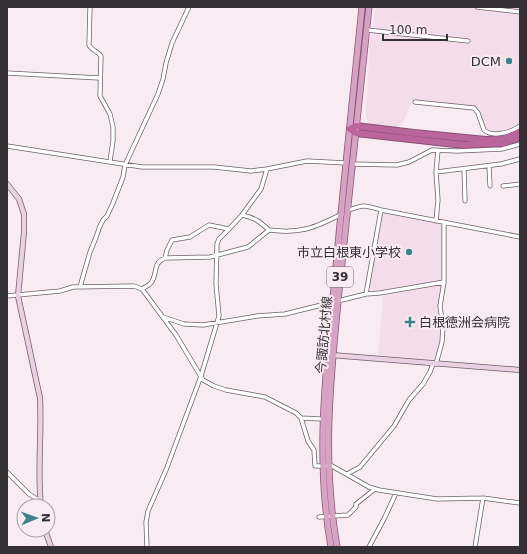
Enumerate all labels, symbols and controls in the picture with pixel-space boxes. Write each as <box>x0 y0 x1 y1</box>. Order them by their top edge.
scale bar <box>383 16 447 42</box>
text: 100 m <box>389 23 427 37</box>
place label: DCM <box>471 54 501 69</box>
marker: DCM <box>504 56 514 66</box>
place label: 市立白根東小学校 <box>297 245 401 260</box>
marker: 市立白根東小学校 <box>404 247 414 257</box>
road number: 39 <box>327 267 353 287</box>
street label: 今諏訪北村線 <box>313 295 335 375</box>
place label: 白根徳洲会病院 <box>419 315 510 330</box>
marker: 白根徳洲会病院 <box>404 316 416 328</box>
north arrow <box>16 498 56 538</box>
text: N <box>39 513 52 523</box>

